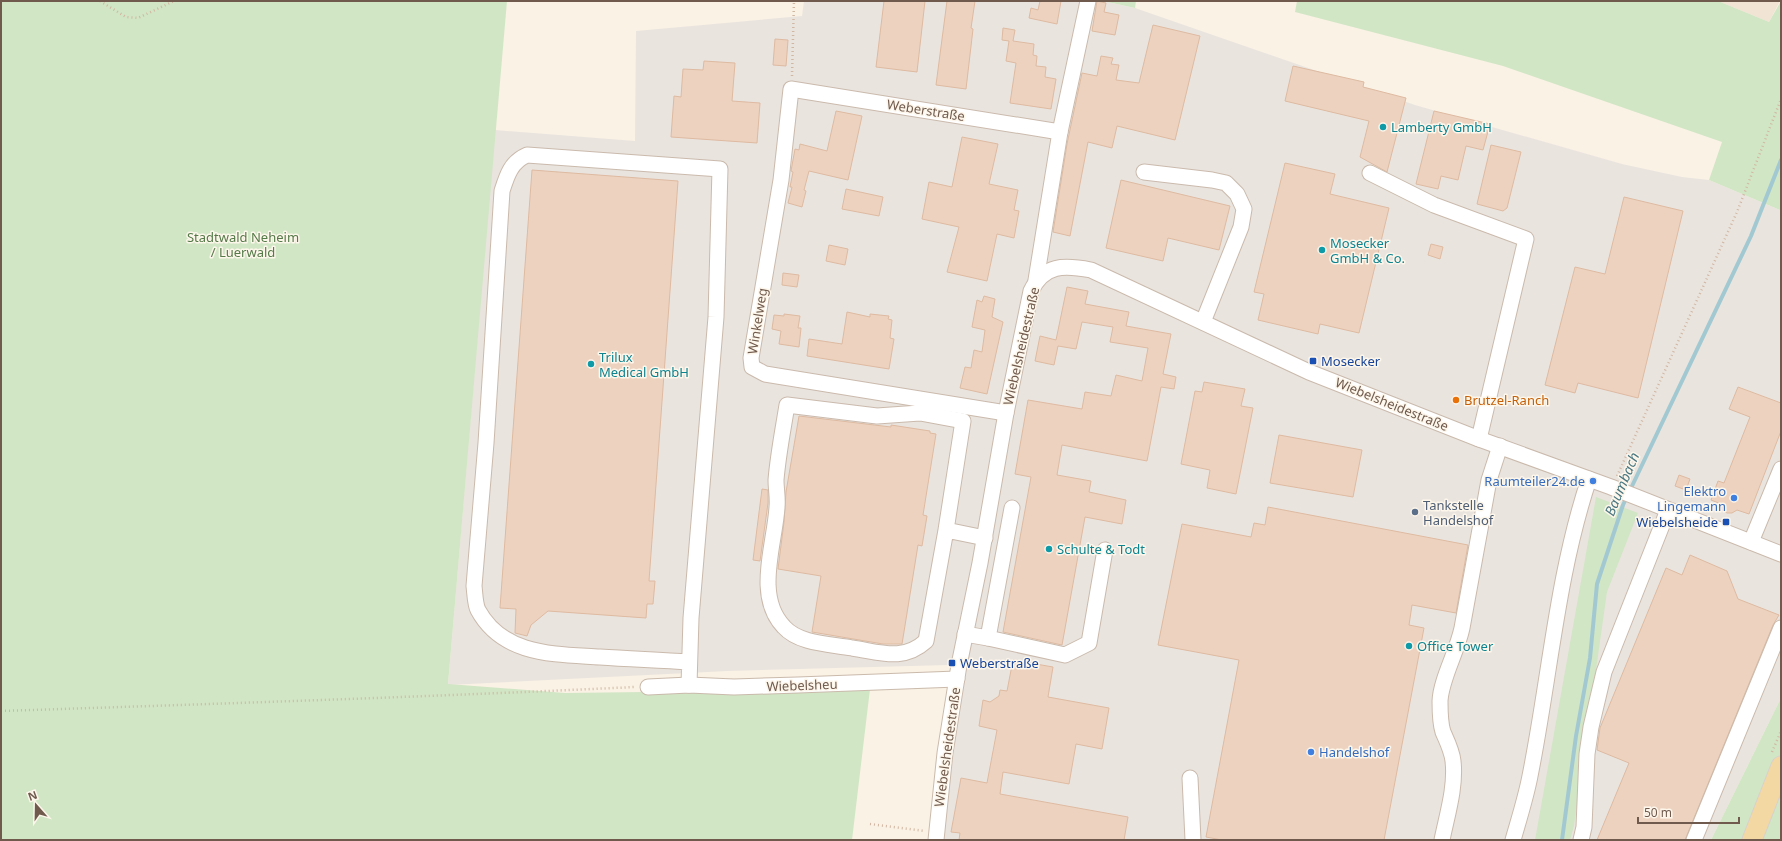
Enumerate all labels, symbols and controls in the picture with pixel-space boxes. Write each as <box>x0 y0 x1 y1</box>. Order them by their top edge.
street label: Weberstraße <box>886 95 966 125</box>
place label: Lamberty GmbH <box>1391 118 1492 136</box>
marker: Lamberty GmbH <box>1378 122 1388 132</box>
park label: Stadtwald Neheim / Luerwald <box>187 228 299 261</box>
place label: Mosecker GmbH & Co. <box>1330 234 1405 267</box>
marker: Mosecker GmbH & Co. <box>1317 245 1327 255</box>
street label: Wiebelsheidestraße <box>999 285 1043 407</box>
street label: Winkelweg <box>743 287 771 355</box>
place label: Trilux Medical GmbH <box>599 348 689 381</box>
place label: Mosecker <box>1321 352 1381 370</box>
marker: Mosecker <box>1308 356 1318 366</box>
marker: Trilux Medical GmbH <box>586 359 596 369</box>
street label: Wiebelsheidestraße <box>1333 373 1451 435</box>
place label: Brutzel-Ranch <box>1464 391 1549 409</box>
marker: Brutzel-Ranch <box>1451 395 1461 405</box>
water label: Baumbach <box>1600 449 1643 518</box>
place label: Raumteiler24.de <box>1484 472 1585 490</box>
marker: Raumteiler24.de <box>1588 476 1598 486</box>
place label: Elektro Lingemann <box>1657 482 1726 515</box>
marker: Elektro Lingemann <box>1729 493 1739 503</box>
place label: Tankstelle Handelshof <box>1423 496 1495 529</box>
marker: Tankstelle Handelshof <box>1410 507 1420 517</box>
place label: Wiebelsheide <box>1636 513 1718 531</box>
marker: Wiebelsheide <box>1721 517 1731 527</box>
place label: Schulte & Todt <box>1057 540 1145 558</box>
marker: Schulte & Todt <box>1044 544 1054 554</box>
place label: Office Tower <box>1417 637 1494 655</box>
marker: Office Tower <box>1404 641 1414 651</box>
place label: Weberstraße <box>960 654 1039 672</box>
marker: Weberstraße <box>947 658 957 668</box>
street label: Wiebelsheu <box>766 675 838 695</box>
street label: Wiebelsheidestraße <box>930 686 964 808</box>
place label: Handelshof <box>1319 743 1391 761</box>
marker: Handelshof <box>1306 747 1316 757</box>
north arrow <box>16 785 56 825</box>
text: N <box>26 787 39 804</box>
scale bar <box>1638 799 1739 825</box>
text: 50 m <box>1644 804 1672 821</box>

